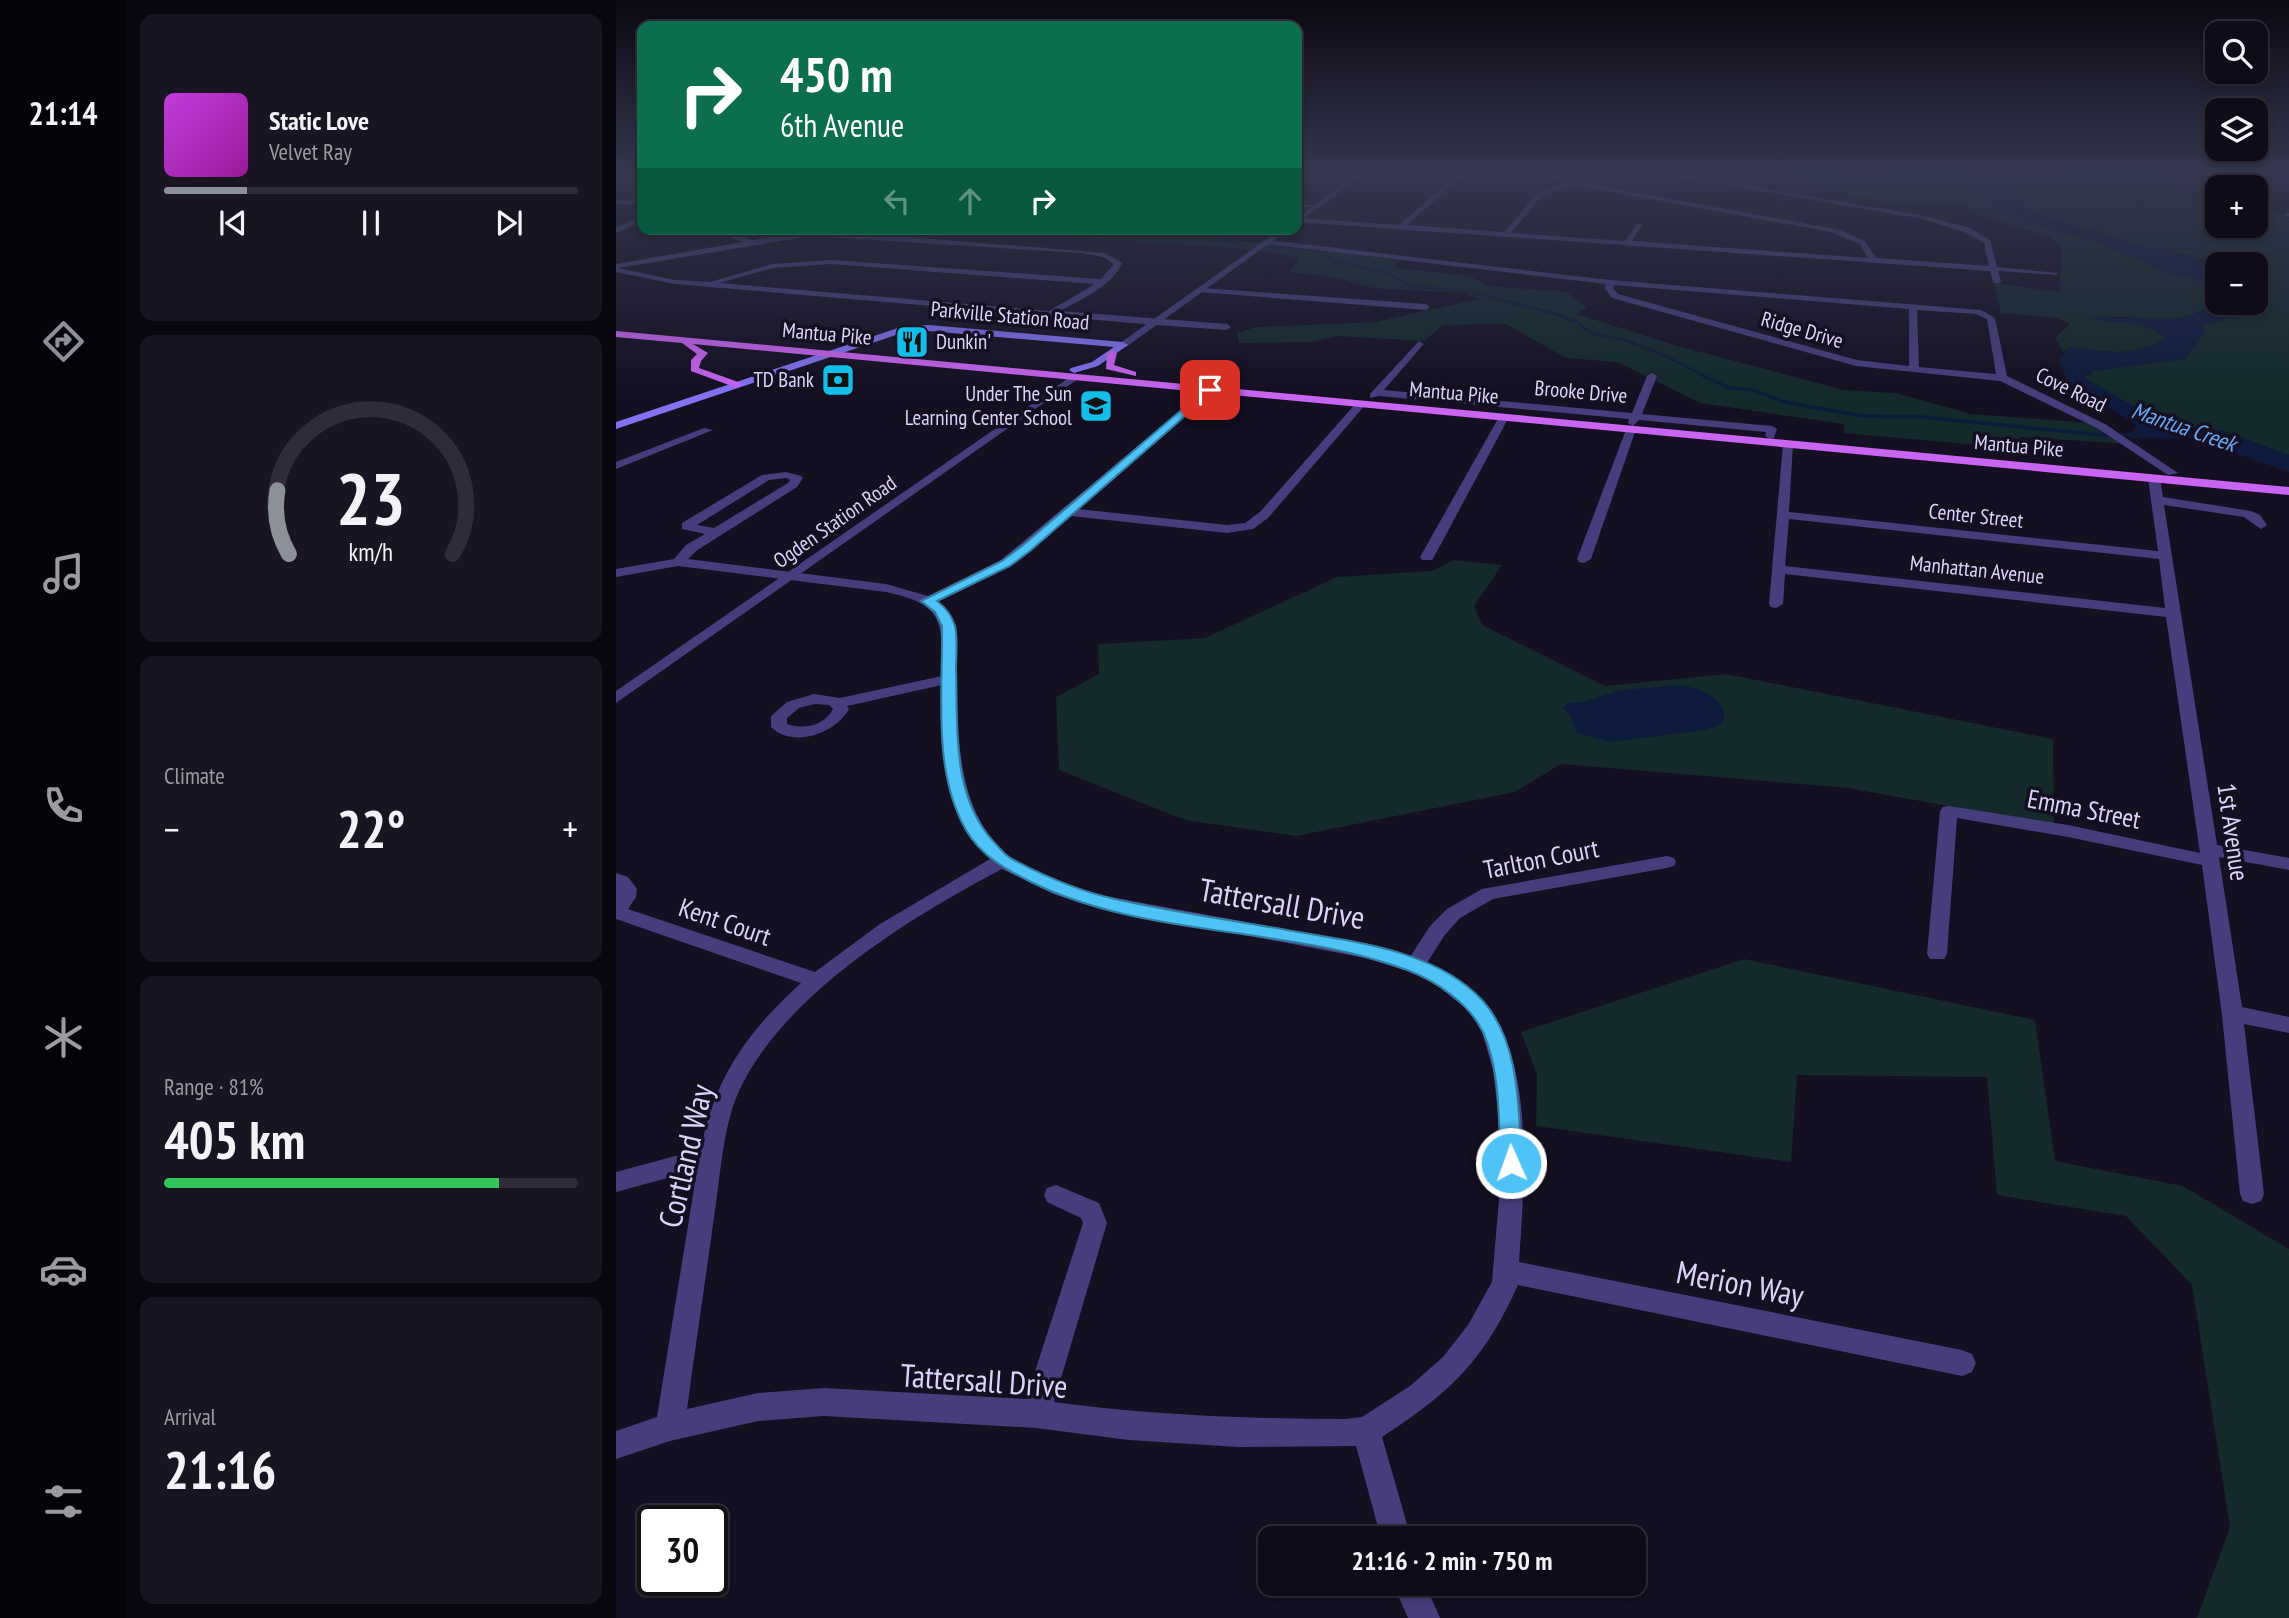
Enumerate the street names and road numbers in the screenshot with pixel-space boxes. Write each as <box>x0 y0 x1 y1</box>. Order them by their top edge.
street label: Parkville Station Road <box>930 295 1090 336</box>
street label: Ridge Drive <box>1758 305 1846 354</box>
street label: Mantua Pike <box>781 316 873 351</box>
street label: Cove Road <box>2032 361 2111 418</box>
street label: Brooke Drive <box>1534 374 1629 409</box>
street label: Mantua Pike <box>1408 375 1500 410</box>
street label: Mantua Pike <box>1973 428 2065 463</box>
street label: Ogden Station Road <box>768 469 901 574</box>
street label: Center Street <box>1927 497 2025 534</box>
street label: Manhattan Avenue <box>1909 549 2046 590</box>
street label: Emma Street <box>2025 781 2144 836</box>
street label: 1st Avenue <box>2210 781 2257 883</box>
street label: Tarlton Court <box>1480 831 1601 886</box>
street label: Tattersall Drive <box>1196 868 1368 938</box>
street label: Kent Court <box>675 890 776 953</box>
street label: Cortland Way <box>648 1080 722 1231</box>
street label: Merion Way <box>1673 1250 1807 1316</box>
street label: Tattersall Drive <box>899 1353 1069 1407</box>

